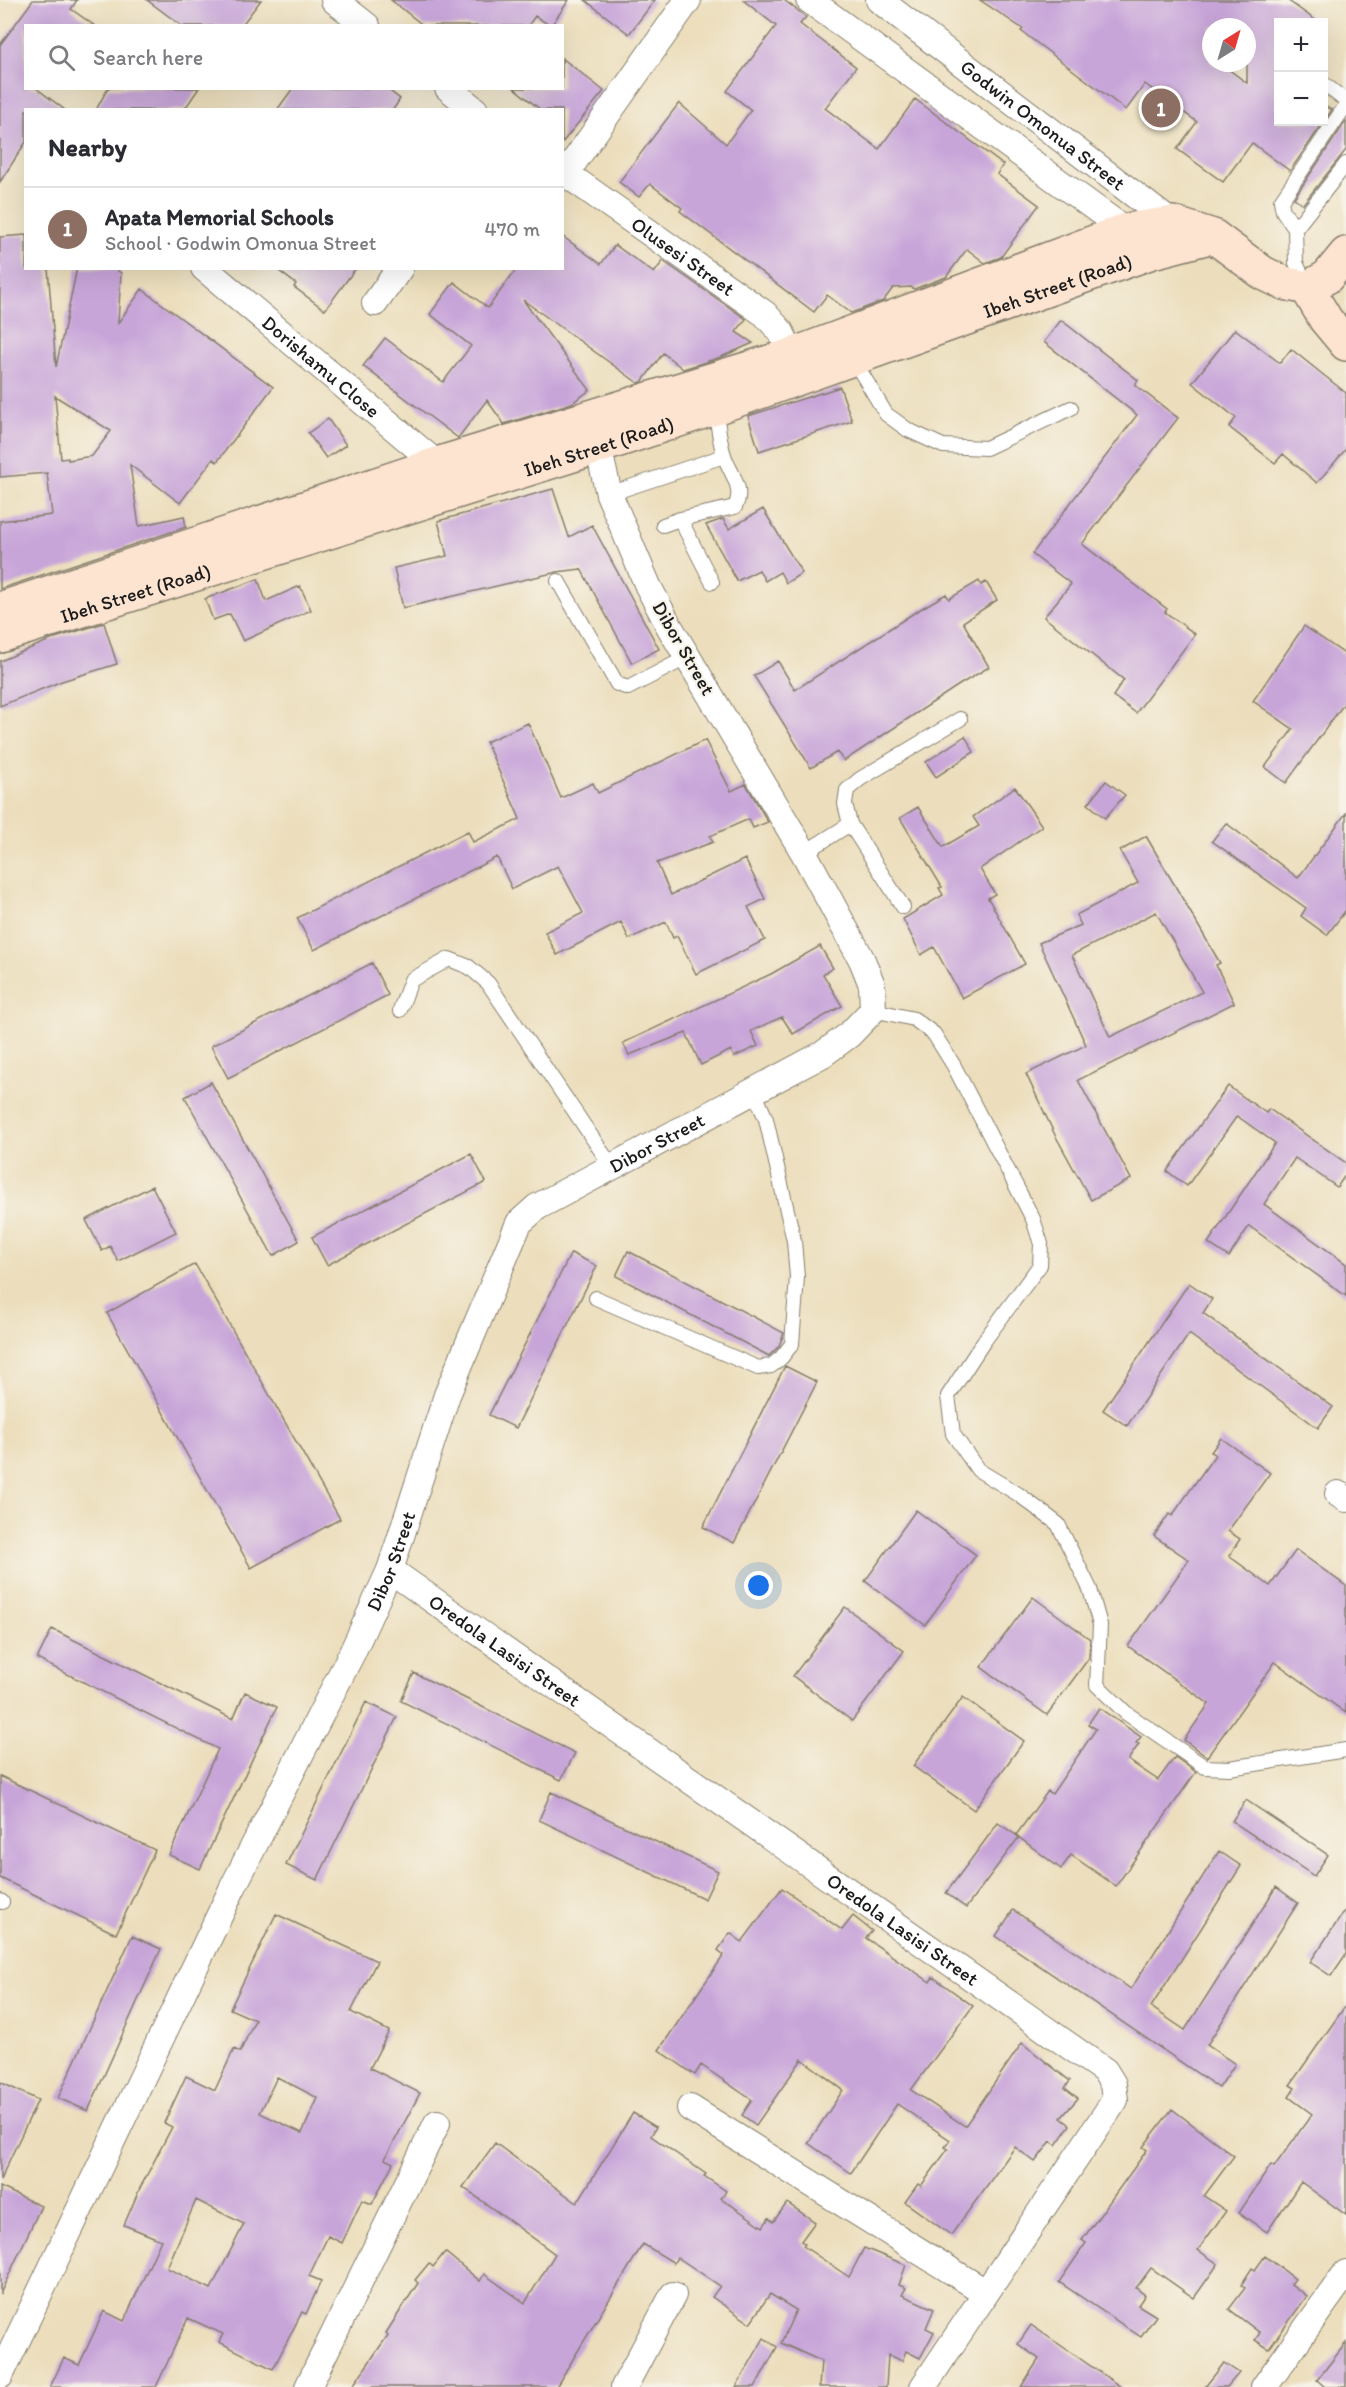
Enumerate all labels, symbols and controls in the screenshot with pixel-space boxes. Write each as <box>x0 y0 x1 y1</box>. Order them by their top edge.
north arrow <box>1202 18 1256 72</box>
map controls <box>1274 18 1328 126</box>
button: + <box>1274 18 1328 72</box>
search box <box>24 24 564 90</box>
icon: search <box>45 41 78 74</box>
text: Search here <box>93 44 203 71</box>
street label: Godwin Omonua Street <box>956 55 1130 196</box>
button: − <box>1274 72 1328 126</box>
pin: 1 <box>1142 86 1180 130</box>
text: Nearby <box>48 131 127 163</box>
text: Apata Memorial Schools <box>105 204 334 231</box>
street label: Olusesi Street <box>627 212 739 301</box>
text: 1 <box>63 217 72 241</box>
text: 470 m <box>484 217 540 241</box>
text: School · Godwin Omonua Street <box>105 231 376 255</box>
street label: Ibeh Street (Road) <box>980 248 1135 323</box>
street label: Dorishamu Close <box>257 310 385 423</box>
street label: Ibeh Street (Road) <box>521 411 677 482</box>
street label: Ibeh Street (Road) <box>57 558 213 628</box>
street label: Dibor Street <box>648 597 721 700</box>
street label: Dibor Street <box>605 1107 709 1178</box>
street label: Dibor Street <box>361 1508 420 1615</box>
your location <box>744 1571 773 1600</box>
street label: Oredola Lasisi Street <box>424 1589 586 1712</box>
street label: Oredola Lasisi Street <box>822 1868 984 1991</box>

